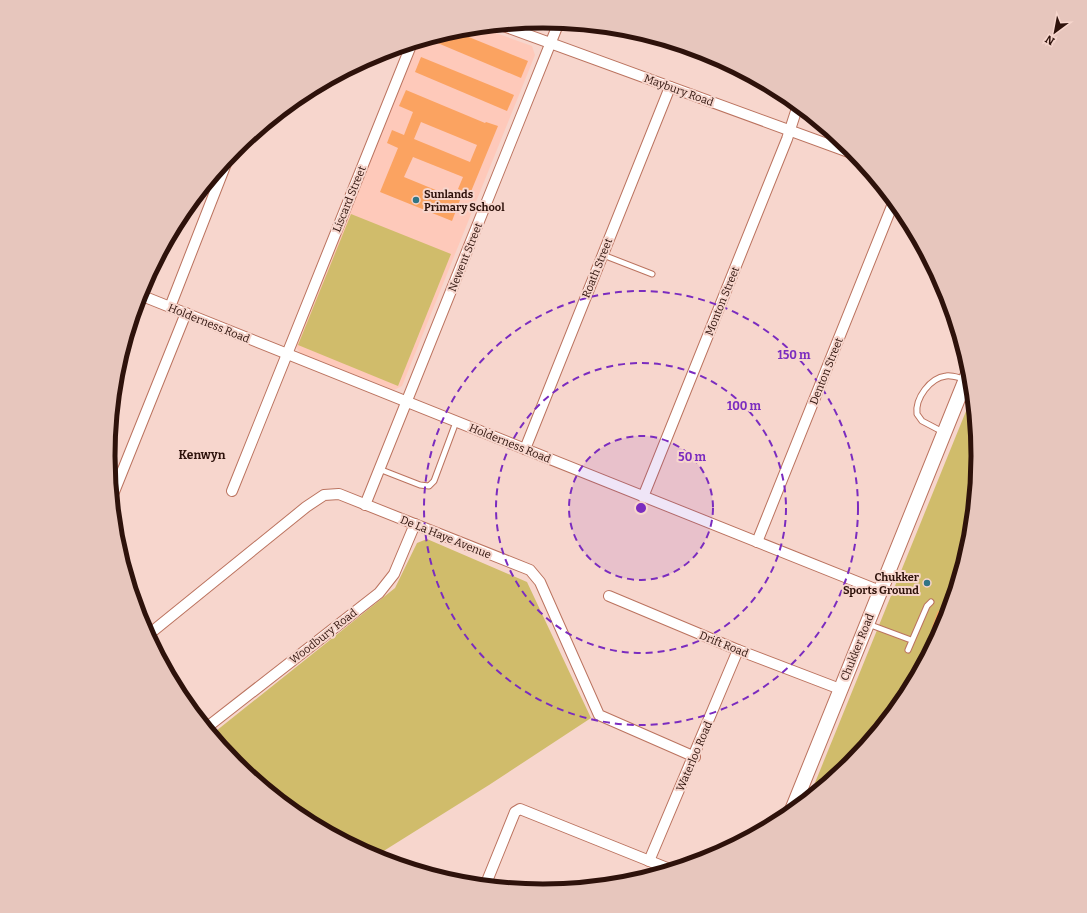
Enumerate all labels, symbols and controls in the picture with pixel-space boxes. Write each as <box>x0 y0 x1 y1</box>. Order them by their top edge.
north arrow <box>1035 12 1075 52</box>
text: N <box>1042 32 1057 48</box>
street label: Maybury Road <box>642 72 716 109</box>
street label: Liscard Street <box>330 164 369 234</box>
place label: Sunlands Primary School <box>424 188 505 214</box>
marker: Sunlands Primary School <box>411 195 421 205</box>
street label: Newent Street <box>446 221 485 294</box>
street label: Roath Street <box>580 236 615 300</box>
street label: Monton Street <box>703 265 742 338</box>
street label: Holderness Road <box>166 301 252 346</box>
street label: Denton Street <box>807 336 846 407</box>
text: 150 m <box>778 348 811 362</box>
text: 100 m <box>727 399 762 413</box>
street label: Holderness Road <box>467 421 553 466</box>
district label: Kenwyn <box>179 448 226 462</box>
text: 50 m <box>678 450 706 464</box>
centre of rings <box>634 501 648 515</box>
street label: De La Haye Avenue <box>398 513 493 562</box>
place label: Chukker Sports Ground <box>843 571 920 597</box>
marker: Chukker Sports Ground <box>922 578 932 588</box>
street label: Woodbury Road <box>287 606 360 667</box>
street label: Chukker Road <box>838 611 877 683</box>
street label: Drift Road <box>697 629 751 660</box>
street label: Waterloo Road <box>674 719 715 793</box>

